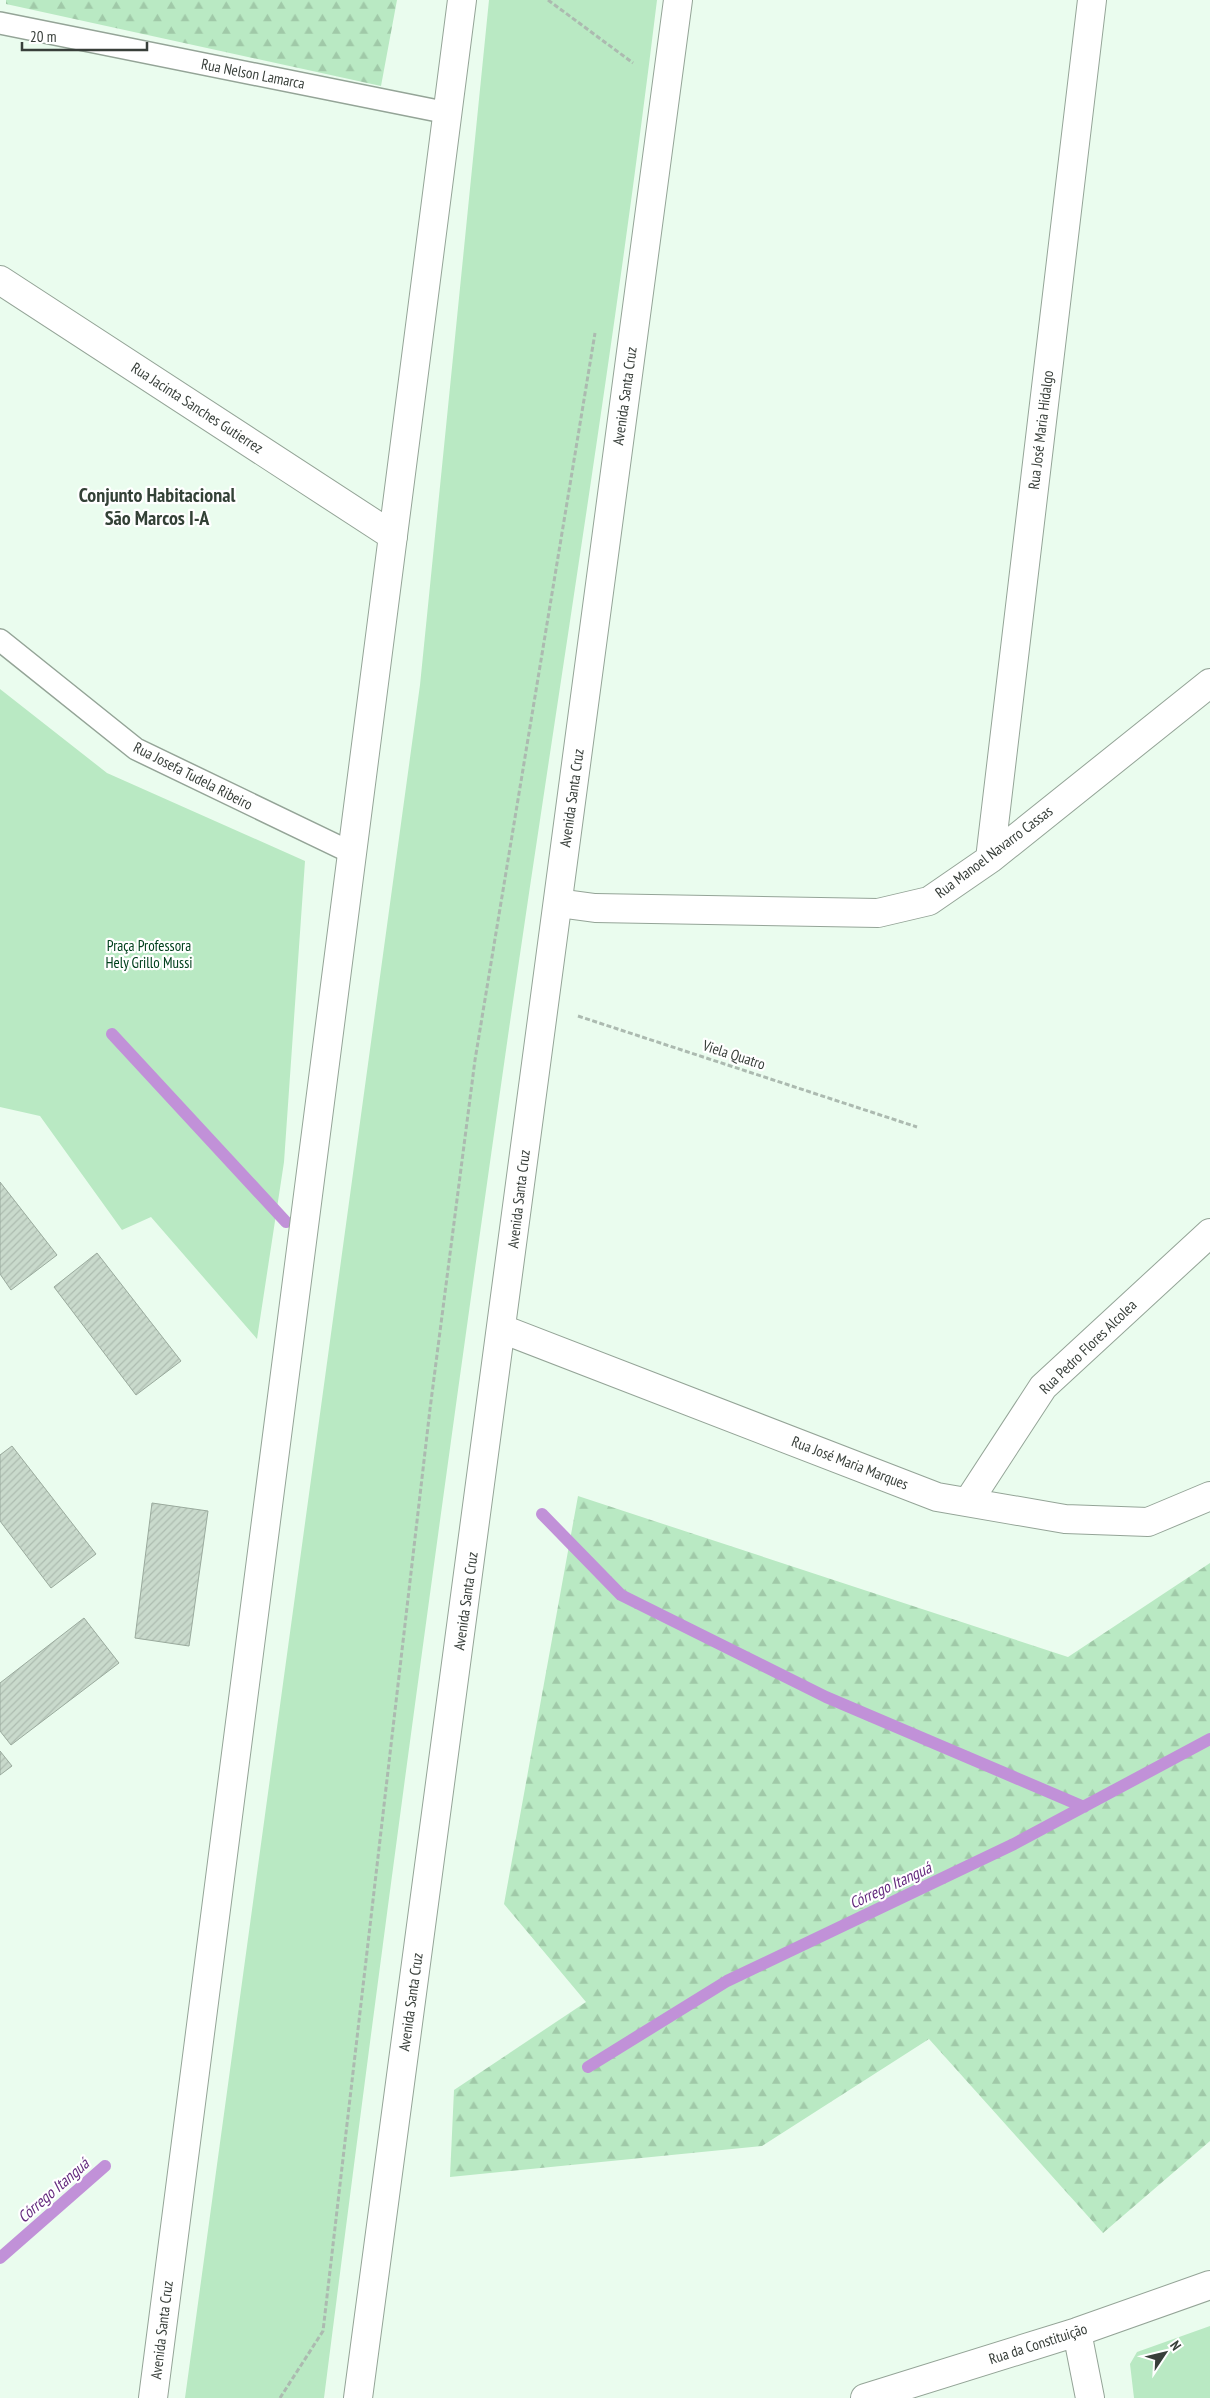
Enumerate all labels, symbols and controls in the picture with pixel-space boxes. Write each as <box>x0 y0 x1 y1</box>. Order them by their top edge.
scale bar <box>22 20 148 52</box>
text: 20 m <box>30 27 56 46</box>
street label: Rua Nelson Lamarca <box>200 54 307 93</box>
street label: Avenida Santa Cruz <box>608 346 641 446</box>
street label: Rua Jacinta Sanches Gutierrez <box>128 358 267 457</box>
street label: Rua José Maria Hidalgo <box>1024 369 1057 491</box>
district label: Conjunto Habitacional São Marcos I-A <box>79 482 235 531</box>
street label: Rua Josefa Tudela Ribeiro <box>130 737 256 814</box>
street label: Avenida Santa Cruz <box>555 748 588 848</box>
street label: Rua Manoel Navarro Cassas <box>931 801 1056 902</box>
park label: Praça Professora Hely Grillo Mussi <box>106 936 192 972</box>
street label: Viela Quatro <box>700 1035 768 1074</box>
street label: Avenida Santa Cruz <box>503 1149 534 1249</box>
street label: Rua Pedro Flores Alcolea <box>1035 1295 1140 1398</box>
street label: Rua José Maria Marques <box>789 1432 911 1494</box>
street label: Avenida Santa Cruz <box>449 1551 482 1651</box>
water label: Córrego Itanguá <box>846 1857 936 1913</box>
street label: Avenida Santa Cruz <box>394 1952 427 2052</box>
water label: Córrego Itanguá <box>13 2153 94 2226</box>
street label: Avenida Santa Cruz <box>146 2280 177 2380</box>
street label: Rua da Constituição <box>986 2319 1089 2368</box>
north arrow <box>1140 2328 1190 2378</box>
text: N <box>1166 2337 1185 2354</box>

